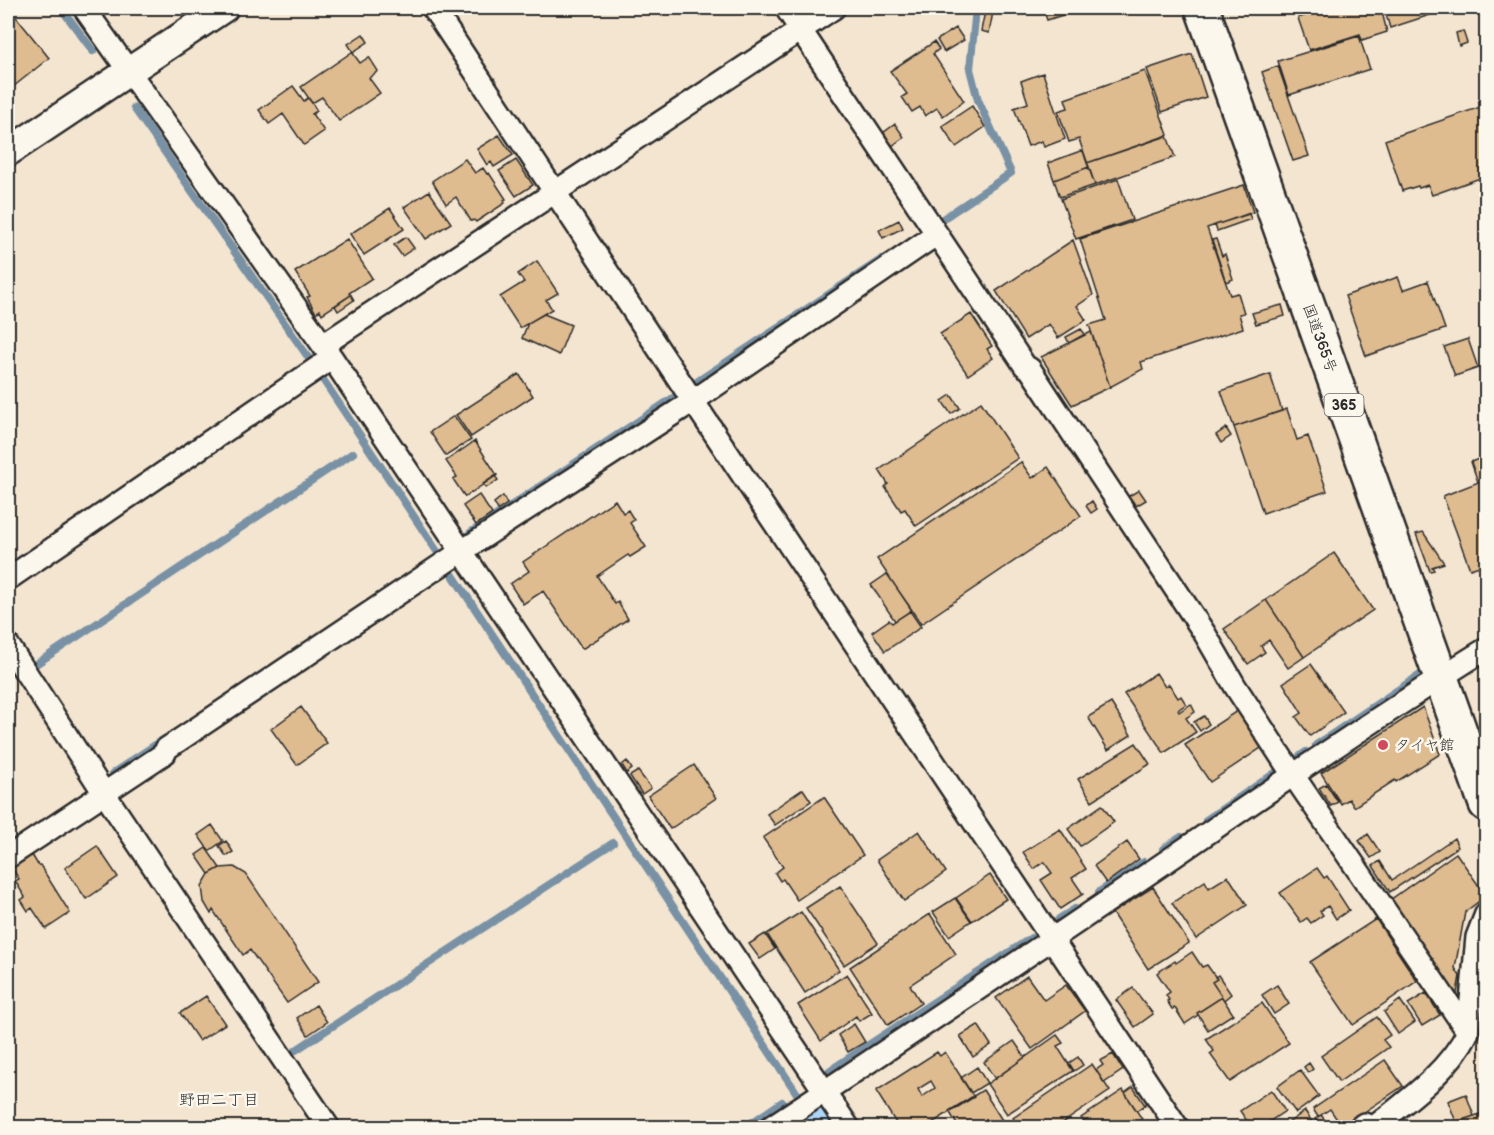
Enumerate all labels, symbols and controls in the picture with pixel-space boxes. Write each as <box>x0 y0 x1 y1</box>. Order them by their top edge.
street label: 国道365号 <box>1298 301 1341 375</box>
road number: 365 <box>1324 394 1364 416</box>
place label: タイヤ館 <box>1395 736 1454 755</box>
marker: タイヤ館 <box>1376 738 1390 752</box>
district label: 野田二丁目 <box>179 1091 259 1110</box>

